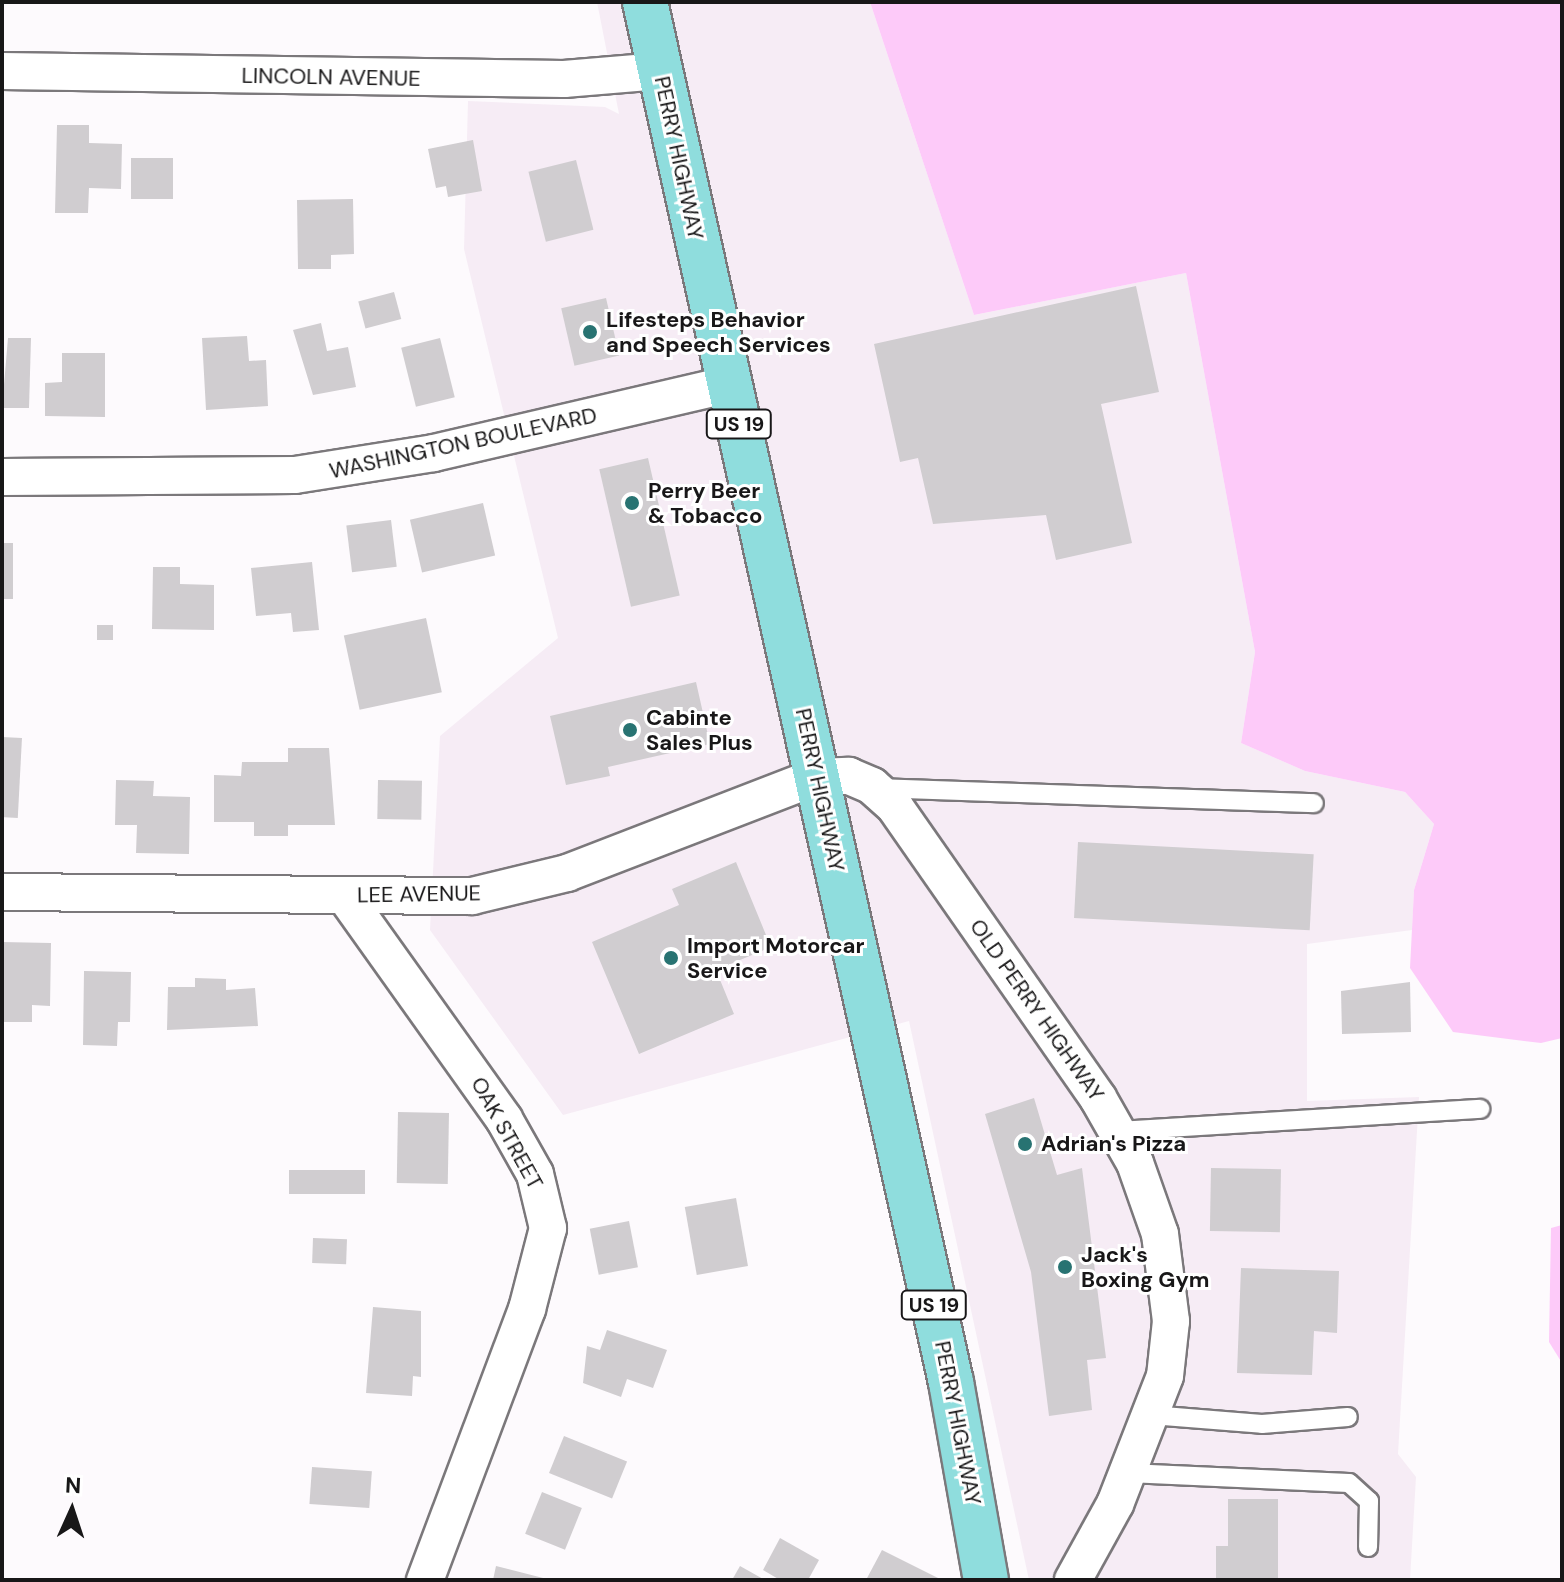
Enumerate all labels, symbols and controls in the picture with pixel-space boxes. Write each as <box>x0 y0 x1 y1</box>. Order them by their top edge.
street label: LINCOLN AVENUE <box>241 62 421 92</box>
street label: PERRY HIGHWAY <box>649 74 709 242</box>
place label: Lifesteps Behavior and Speech Services <box>606 306 831 358</box>
marker: Lifesteps Behavior and Speech Services <box>581 323 599 341</box>
street label: WASHINGTON BOULEVARD <box>327 402 599 484</box>
road number: US 19 <box>705 408 773 440</box>
place label: Perry Beer & Tobacco <box>648 477 762 528</box>
marker: Perry Beer & Tobacco <box>623 494 641 512</box>
place label: Cabinte Sales Plus <box>646 704 753 756</box>
street label: PERRY HIGHWAY <box>790 706 850 874</box>
marker: Cabinte Sales Plus <box>621 721 639 739</box>
street label: LEE AVENUE <box>357 880 481 908</box>
street label: OLD PERRY HIGHWAY <box>964 914 1110 1106</box>
place label: Import Motorcar Service <box>687 932 864 984</box>
marker: Import Motorcar Service <box>662 949 680 967</box>
street label: OAK STREET <box>465 1072 549 1194</box>
place label: Adrian's Pizza <box>1041 1131 1186 1157</box>
marker: Adrian's Pizza <box>1016 1135 1034 1153</box>
place label: Jack's Boxing Gym <box>1081 1241 1209 1292</box>
marker: Jack's Boxing Gym <box>1056 1258 1074 1276</box>
road number: US 19 <box>900 1289 968 1321</box>
street label: PERRY HIGHWAY <box>929 1339 987 1507</box>
north arrow <box>32 1470 112 1550</box>
text: N <box>65 1471 82 1500</box>

